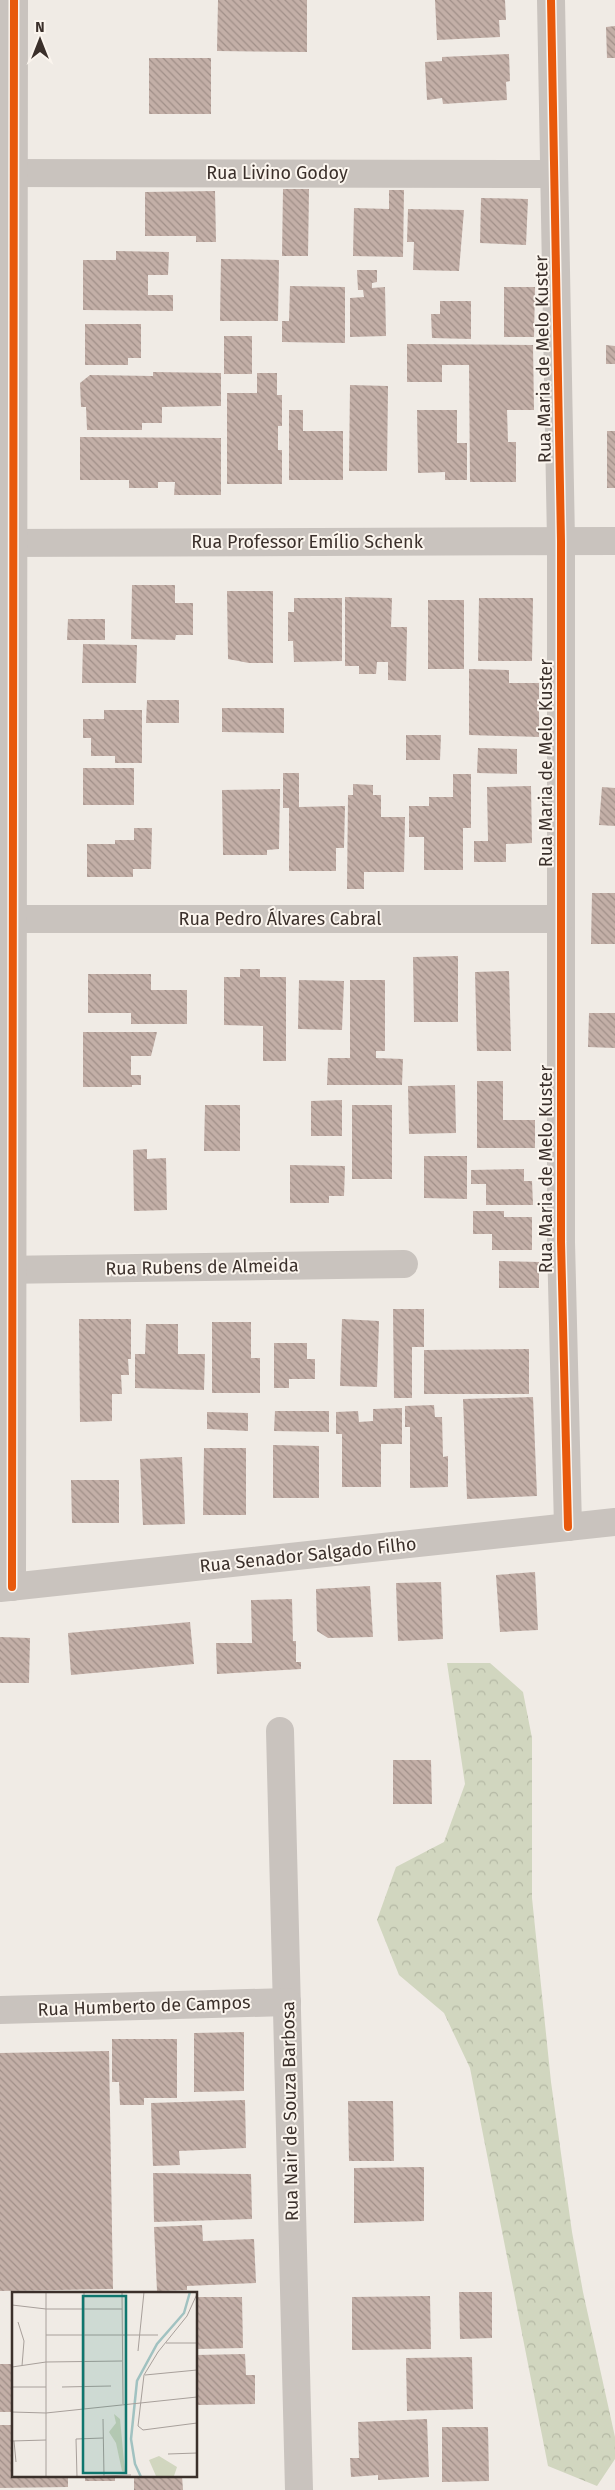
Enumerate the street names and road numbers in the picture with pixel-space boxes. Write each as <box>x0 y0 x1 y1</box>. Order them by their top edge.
street label: Rua Livino Godoy <box>206 162 348 184</box>
street label: Rua Maria de Melo Kuster <box>530 255 556 463</box>
street label: Rua Professor Emílio Schenk <box>191 531 424 553</box>
street label: Rua Maria de Melo Kuster <box>535 659 557 867</box>
street label: Rua Pedro Álvares Cabral <box>179 907 381 930</box>
street label: Rua Maria de Melo Kuster <box>535 1065 557 1273</box>
street label: Rua Rubens de Almeida <box>105 1254 299 1280</box>
street label: Rua Senador Salgado Filho <box>198 1533 418 1577</box>
street label: Rua Humberto de Campos <box>37 1991 251 2021</box>
street label: Rua Nair de Souza Barbosa <box>277 2001 303 2221</box>

